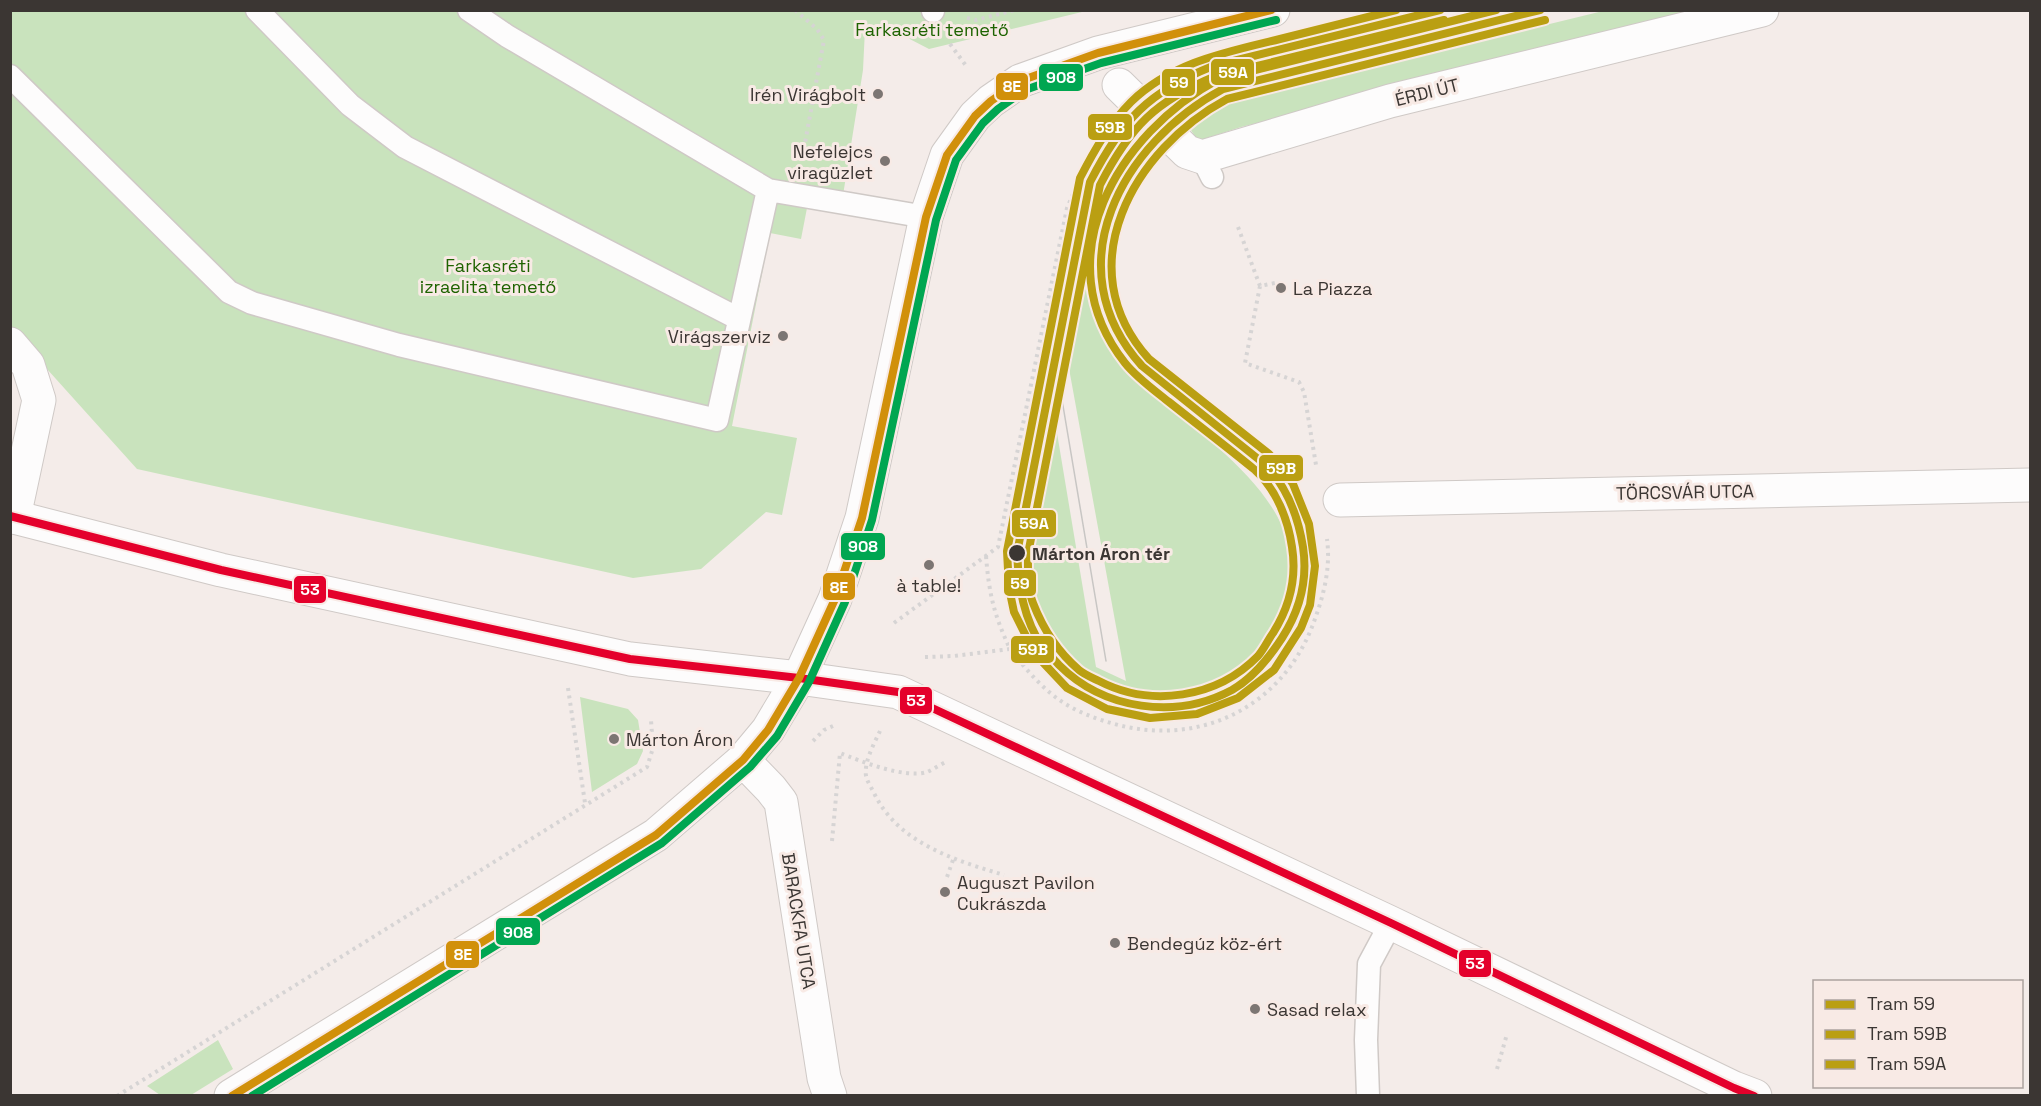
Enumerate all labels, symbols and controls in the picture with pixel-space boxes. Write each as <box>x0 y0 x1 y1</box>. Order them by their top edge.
park label: Farkasréti temető <box>855 18 1009 41</box>
line badge: 59A <box>1210 58 1255 86</box>
text: 59A <box>1218 62 1248 83</box>
line badge: 908 <box>1038 63 1084 92</box>
text: 908 <box>1046 67 1076 88</box>
line badge: 59 <box>1161 68 1196 97</box>
line badge: 8E <box>995 72 1029 101</box>
text: 59 <box>1169 72 1189 93</box>
street label: ÉRDI ÚT <box>1393 73 1462 111</box>
text: 8E <box>1003 76 1021 97</box>
place label: Irén Virágbolt <box>750 83 866 106</box>
marker: Irén Virágbolt <box>871 87 885 101</box>
line badge: 59B <box>1087 113 1133 141</box>
text: 59B <box>1095 117 1125 138</box>
place label: Nefelejcs viragüzlet <box>787 140 873 184</box>
marker: Nefelejcs viragüzlet <box>878 154 892 168</box>
park label: Farkasréti izraelita temető <box>420 254 556 298</box>
place label: La Piazza <box>1293 277 1372 300</box>
marker: La Piazza <box>1274 281 1288 295</box>
place label: Virágszerviz <box>668 325 771 348</box>
marker: Virágszerviz <box>776 329 790 343</box>
line badge: 59B <box>1258 454 1304 482</box>
text: 59B <box>1266 458 1296 479</box>
street label: TÖRCSVÁR UTCA <box>1616 479 1754 505</box>
line badge: 59A <box>1011 509 1057 538</box>
text: 59A <box>1019 513 1049 534</box>
line badge: 908 <box>840 532 886 561</box>
text: 908 <box>848 536 878 557</box>
place label: Márton Áron tér <box>1032 542 1170 565</box>
marker: Márton Áron tér <box>1007 543 1027 563</box>
marker: à table! <box>922 558 936 572</box>
line badge: 59 <box>1003 569 1037 597</box>
line badge: 8E <box>822 572 856 601</box>
text: 59 <box>1010 573 1030 594</box>
place label: à table! <box>897 574 961 597</box>
line badge: 53 <box>293 575 327 604</box>
text: 8E <box>830 577 848 598</box>
text: 53 <box>300 579 320 600</box>
line badge: 59B <box>1010 635 1055 664</box>
text: 59B <box>1018 639 1048 660</box>
line badge: 53 <box>899 686 933 715</box>
text: 53 <box>906 690 926 711</box>
place label: Márton Áron <box>626 728 733 751</box>
marker: Márton Áron <box>607 732 621 746</box>
street label: BARACKFA UTCA <box>777 851 821 991</box>
place label: Auguszt Pavilon Cukrászda <box>957 871 1095 915</box>
marker: Auguszt Pavilon Cukrászda <box>938 885 952 899</box>
line badge: 908 <box>495 917 541 946</box>
text: 908 <box>503 922 533 943</box>
place label: Bendegúz köz-ért <box>1127 932 1282 955</box>
marker: Bendegúz köz-ért <box>1108 936 1122 950</box>
line badge: 8E <box>445 940 480 969</box>
text: 8E <box>454 944 472 965</box>
line badge: 53 <box>1458 949 1492 978</box>
text: 53 <box>1465 953 1485 974</box>
legend <box>1813 980 2023 1088</box>
text: Tram 59 <box>1867 992 1935 1015</box>
place label: Sasad relax <box>1267 998 1367 1021</box>
marker: Sasad relax <box>1248 1002 1262 1016</box>
text: Tram 59B <box>1867 1022 1947 1045</box>
text: Tram 59A <box>1867 1052 1946 1075</box>

